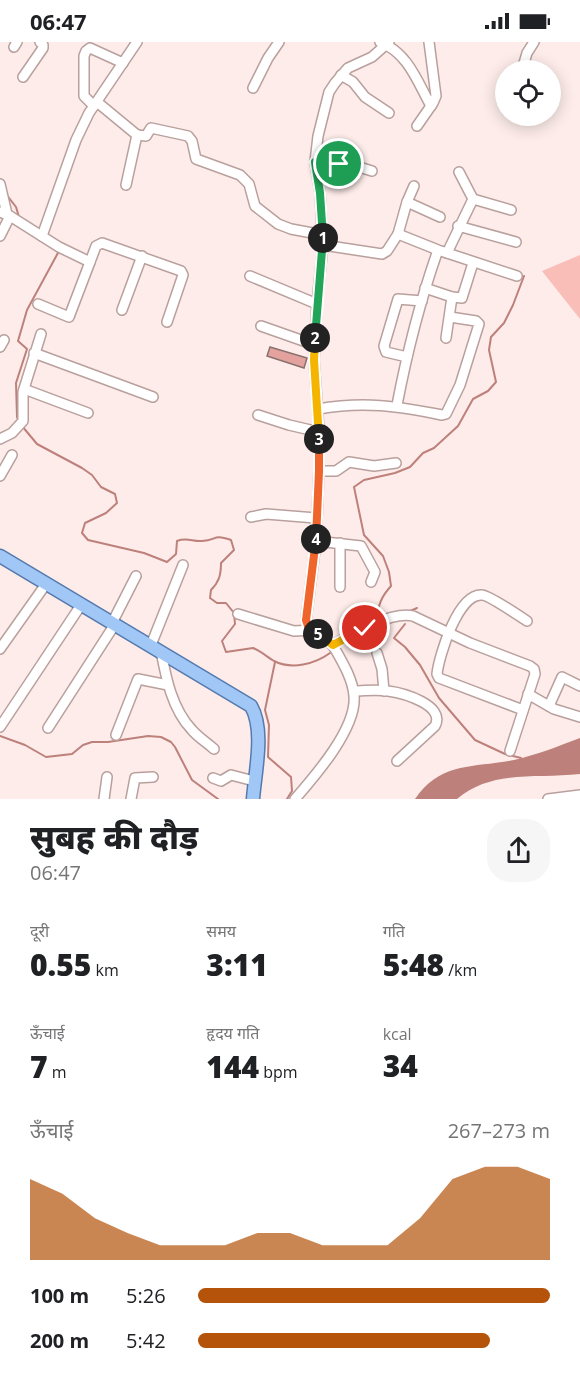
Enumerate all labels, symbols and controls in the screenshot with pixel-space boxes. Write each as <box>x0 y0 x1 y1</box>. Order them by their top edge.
text: 06:47 <box>30 6 87 36</box>
map controls <box>495 60 561 126</box>
button: locate <box>495 60 561 126</box>
pin <box>313 138 364 189</box>
icon: arrive <box>322 147 355 180</box>
pin: 1 <box>308 223 338 253</box>
text: 1 <box>318 227 328 249</box>
pin: 2 <box>300 323 330 353</box>
text: 2 <box>310 327 320 349</box>
pin: 3 <box>304 424 334 454</box>
text: 3 <box>314 428 324 450</box>
pin: 4 <box>301 524 331 554</box>
text: 4 <box>311 528 321 550</box>
pin <box>339 602 390 653</box>
icon: check <box>348 611 381 644</box>
pin: 5 <box>303 619 333 649</box>
text: 5 <box>313 623 323 645</box>
text: सुबह की दौड़ <box>30 814 198 859</box>
button: share <box>487 819 550 882</box>
text: 06:47 <box>30 859 81 886</box>
text: दूरी <box>30 920 49 942</box>
text: समय <box>206 920 236 942</box>
text: गति <box>383 920 405 942</box>
text: 0.55 <box>30 944 91 985</box>
text: 3:11 <box>206 944 268 985</box>
text: 5:48 <box>383 944 444 985</box>
text: km <box>91 959 119 981</box>
text: /km <box>444 959 477 981</box>
text: ऊँचाई <box>30 1022 65 1044</box>
text: हृदय गति <box>206 1022 259 1044</box>
text: kcal <box>383 1023 412 1045</box>
text: 34 <box>383 1045 418 1086</box>
text: 7 <box>30 1046 48 1087</box>
text: 144 <box>206 1046 259 1087</box>
text: m <box>48 1061 67 1083</box>
text: bpm <box>259 1061 298 1083</box>
text: ऊँचाई <box>30 1117 73 1144</box>
text: 267–273 m <box>448 1117 550 1144</box>
text: 100 m <box>30 1282 89 1309</box>
text: 5:26 <box>126 1282 166 1309</box>
text: 200 m <box>30 1327 89 1354</box>
text: 5:42 <box>126 1327 166 1354</box>

